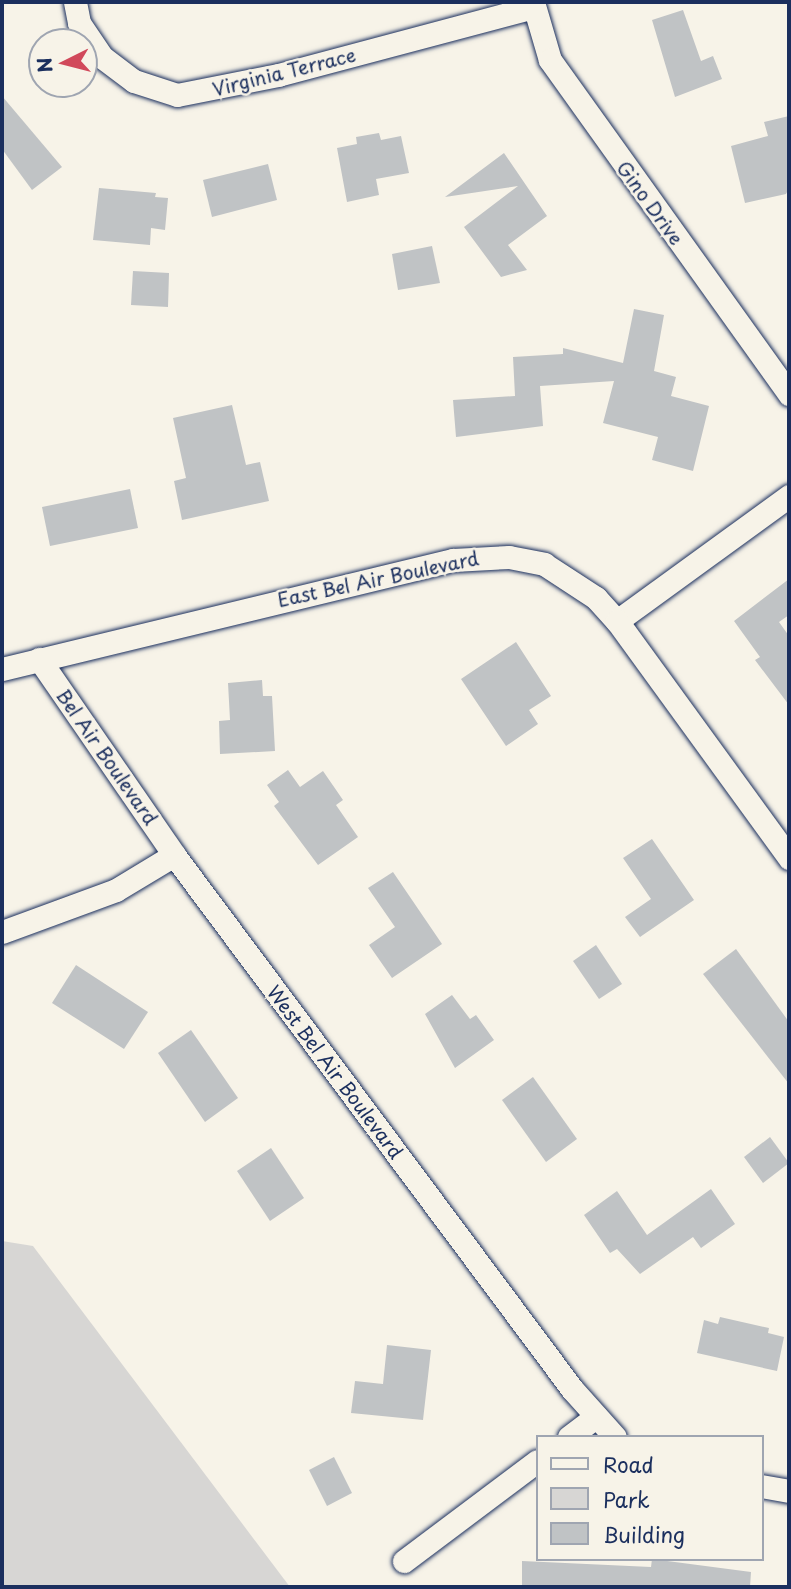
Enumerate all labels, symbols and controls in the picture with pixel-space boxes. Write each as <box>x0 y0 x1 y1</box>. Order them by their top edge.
north arrow <box>28 28 98 98</box>
street label: Virginia Terrace <box>210 43 358 101</box>
text: N <box>29 56 59 74</box>
street label: Gino Drive <box>612 157 688 249</box>
street label: East Bel Air Boulevard <box>276 547 480 611</box>
street label: Bel Air Boulevard <box>52 685 162 829</box>
street label: West Bel Air Boulevard <box>263 981 407 1163</box>
legend <box>536 1435 763 1561</box>
text: Road <box>603 1448 654 1480</box>
text: Park <box>603 1483 650 1515</box>
text: Building <box>603 1518 685 1550</box>

